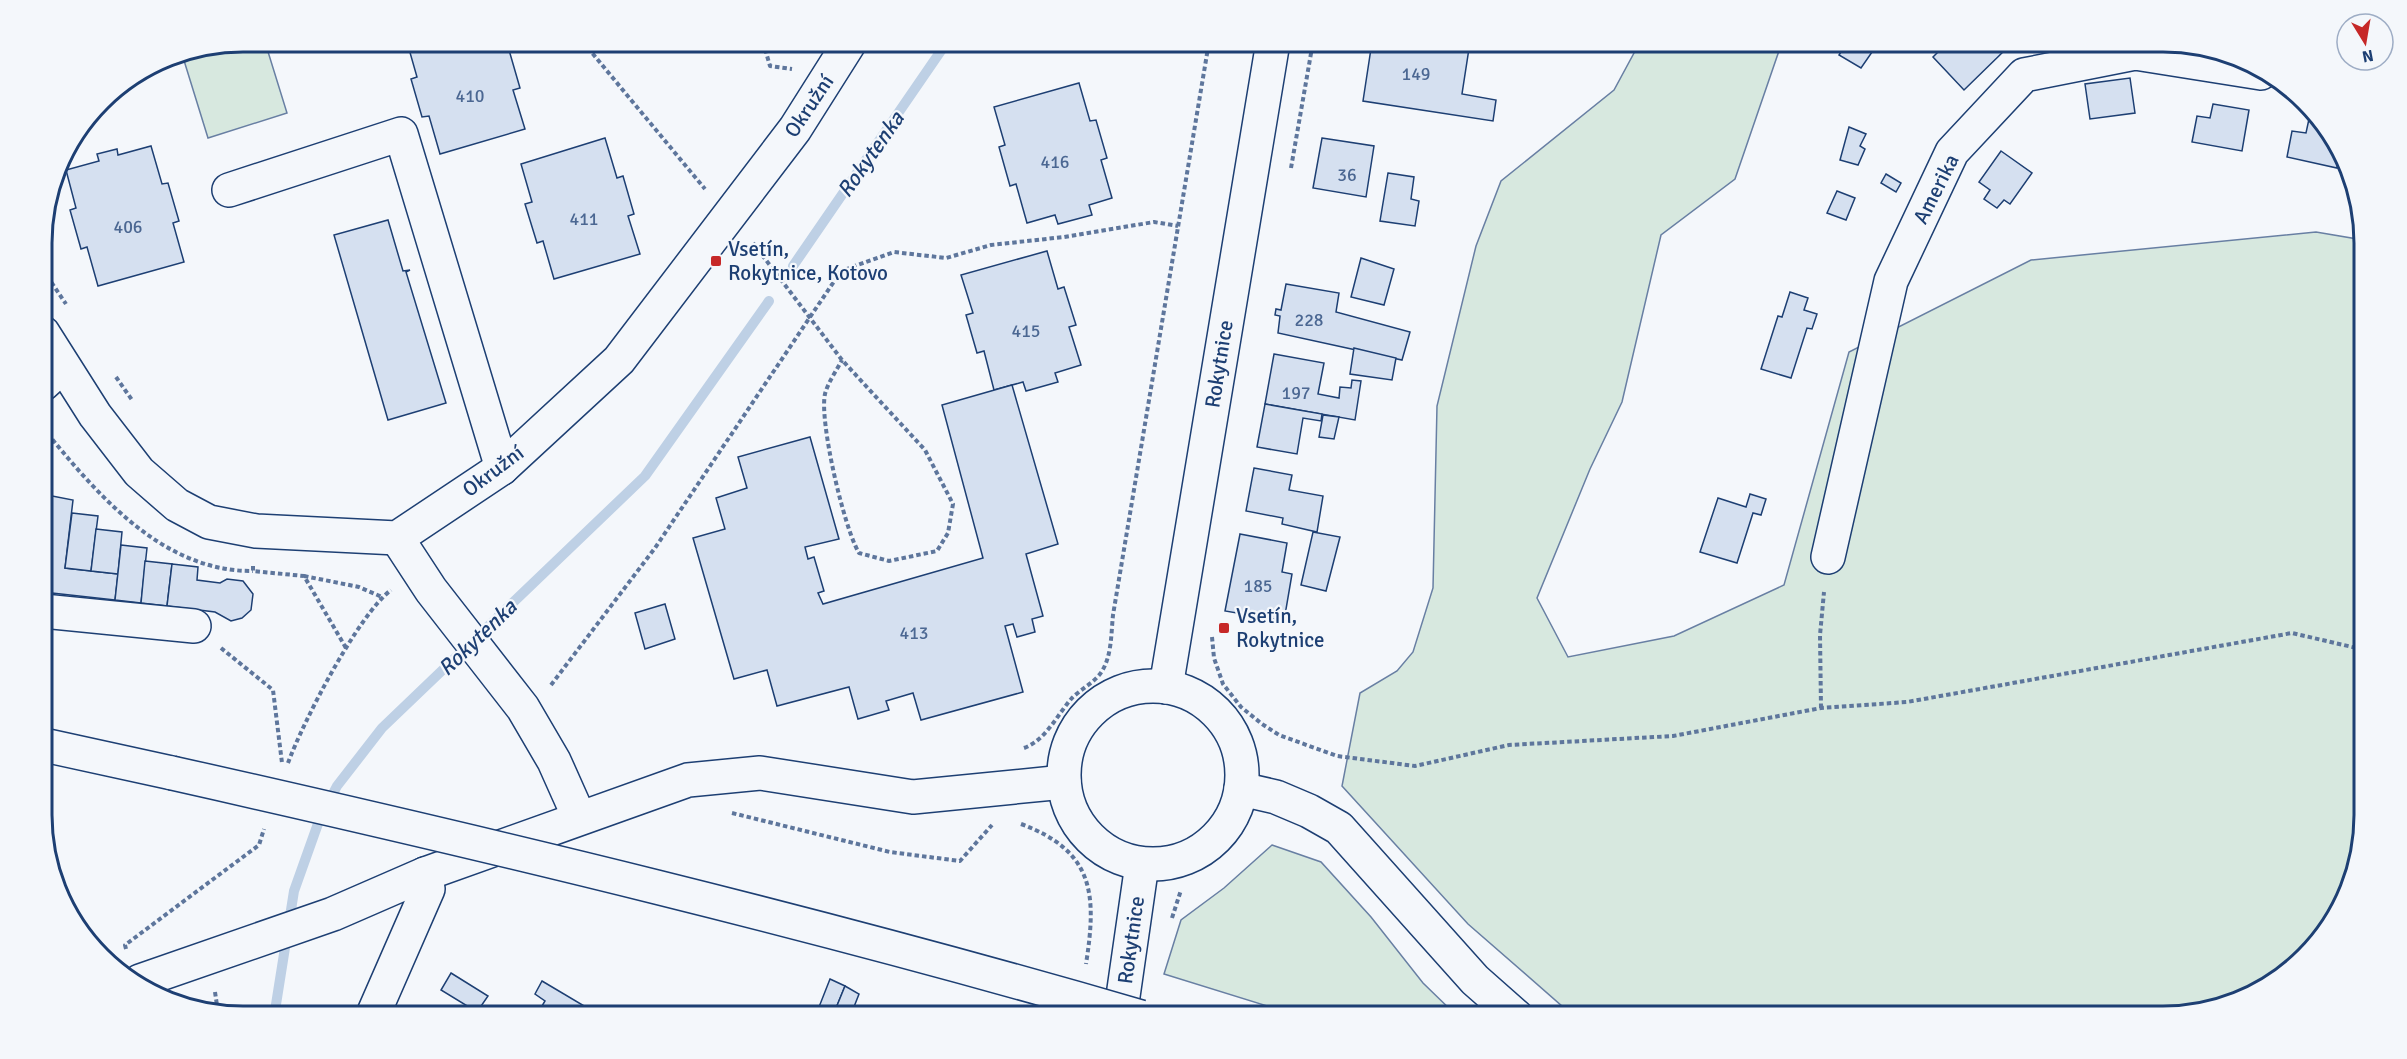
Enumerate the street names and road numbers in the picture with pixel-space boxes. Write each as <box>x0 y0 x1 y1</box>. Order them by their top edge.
street label: Okružní <box>779 69 840 142</box>
street label: Amerika <box>1907 150 1965 228</box>
street label: Rokytnice <box>1199 318 1239 410</box>
street label: Okružní <box>457 439 529 502</box>
street label: Rokytnice <box>1112 894 1150 986</box>

